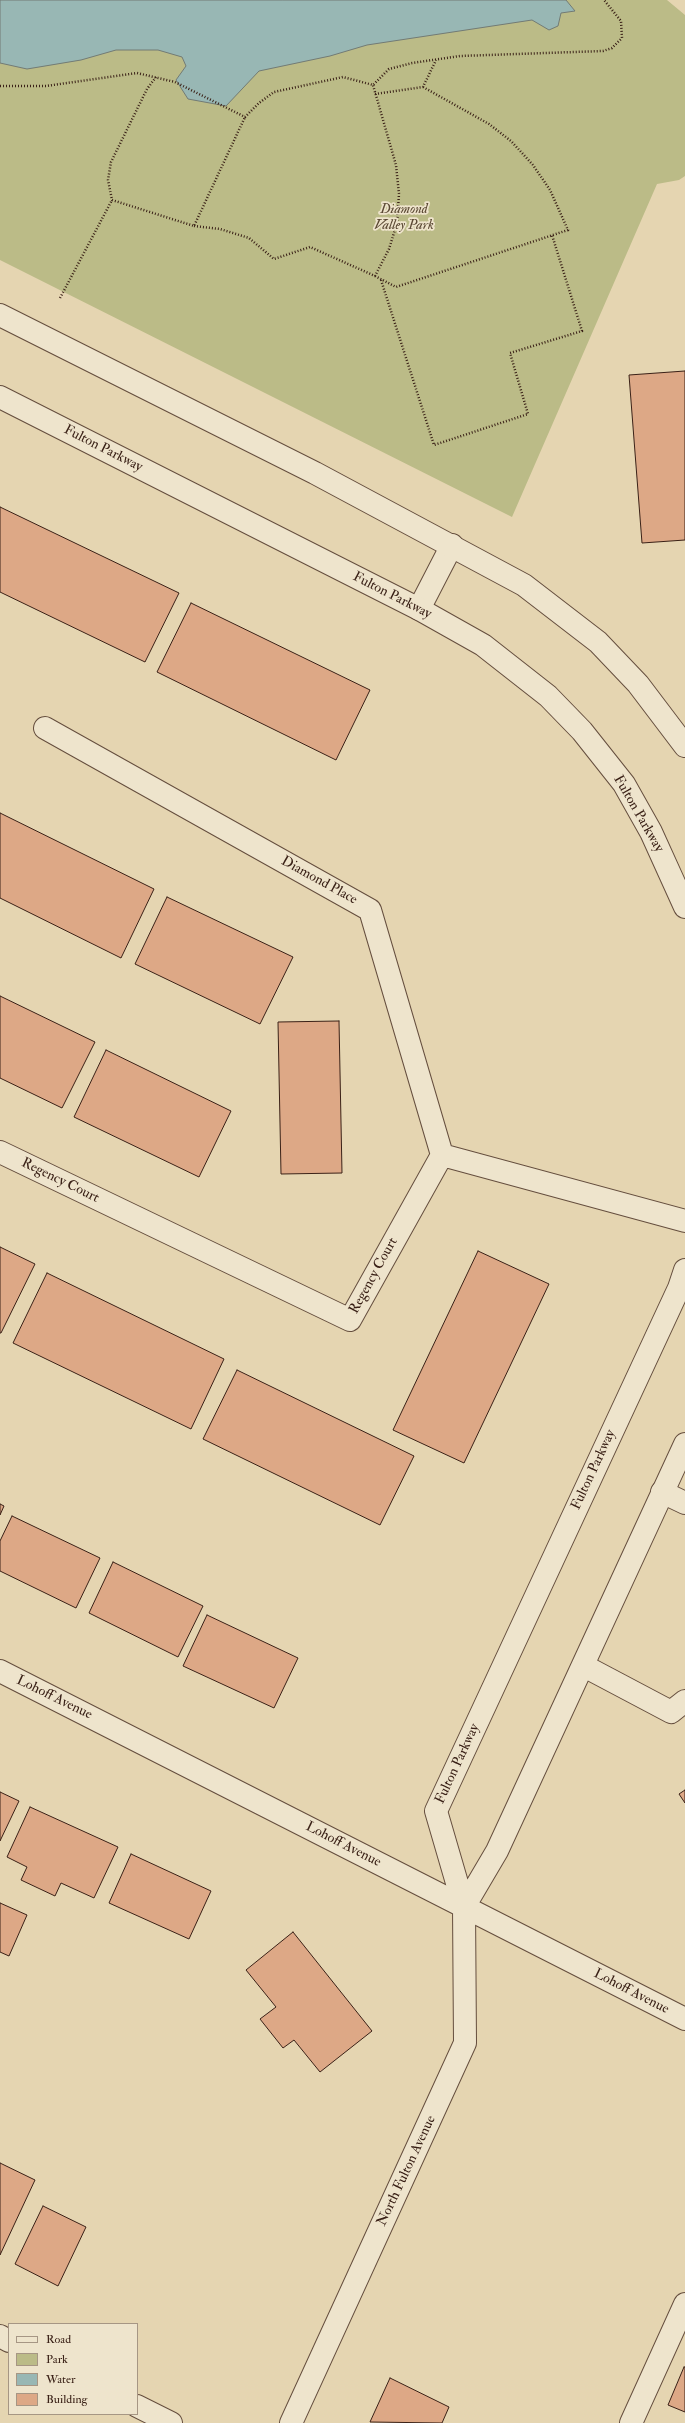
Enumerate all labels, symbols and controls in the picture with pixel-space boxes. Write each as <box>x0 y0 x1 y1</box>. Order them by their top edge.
park label: Diamond Valley Park <box>374 202 434 234</box>
street label: Fulton Parkway <box>61 422 145 476</box>
street label: Fulton Parkway <box>350 569 434 623</box>
street label: Fulton Parkway <box>609 772 667 856</box>
street label: Diamond Place <box>278 853 360 909</box>
street label: Regency Court <box>18 1155 102 1207</box>
street label: Regency Court <box>346 1235 402 1317</box>
street label: Fulton Parkway <box>568 1427 620 1513</box>
street label: Lohoff Avenue <box>13 1672 95 1724</box>
street label: Fulton Parkway <box>432 1721 484 1807</box>
street label: Lohoff Avenue <box>302 1819 384 1871</box>
street label: Lohoff Avenue <box>590 1966 672 2018</box>
street label: North Fulton Avenue <box>374 2113 440 2229</box>
legend <box>8 2323 138 2415</box>
text: Road <box>46 2332 71 2347</box>
text: Park <box>46 2352 68 2367</box>
text: Water <box>46 2372 75 2387</box>
text: Building <box>46 2392 87 2407</box>

